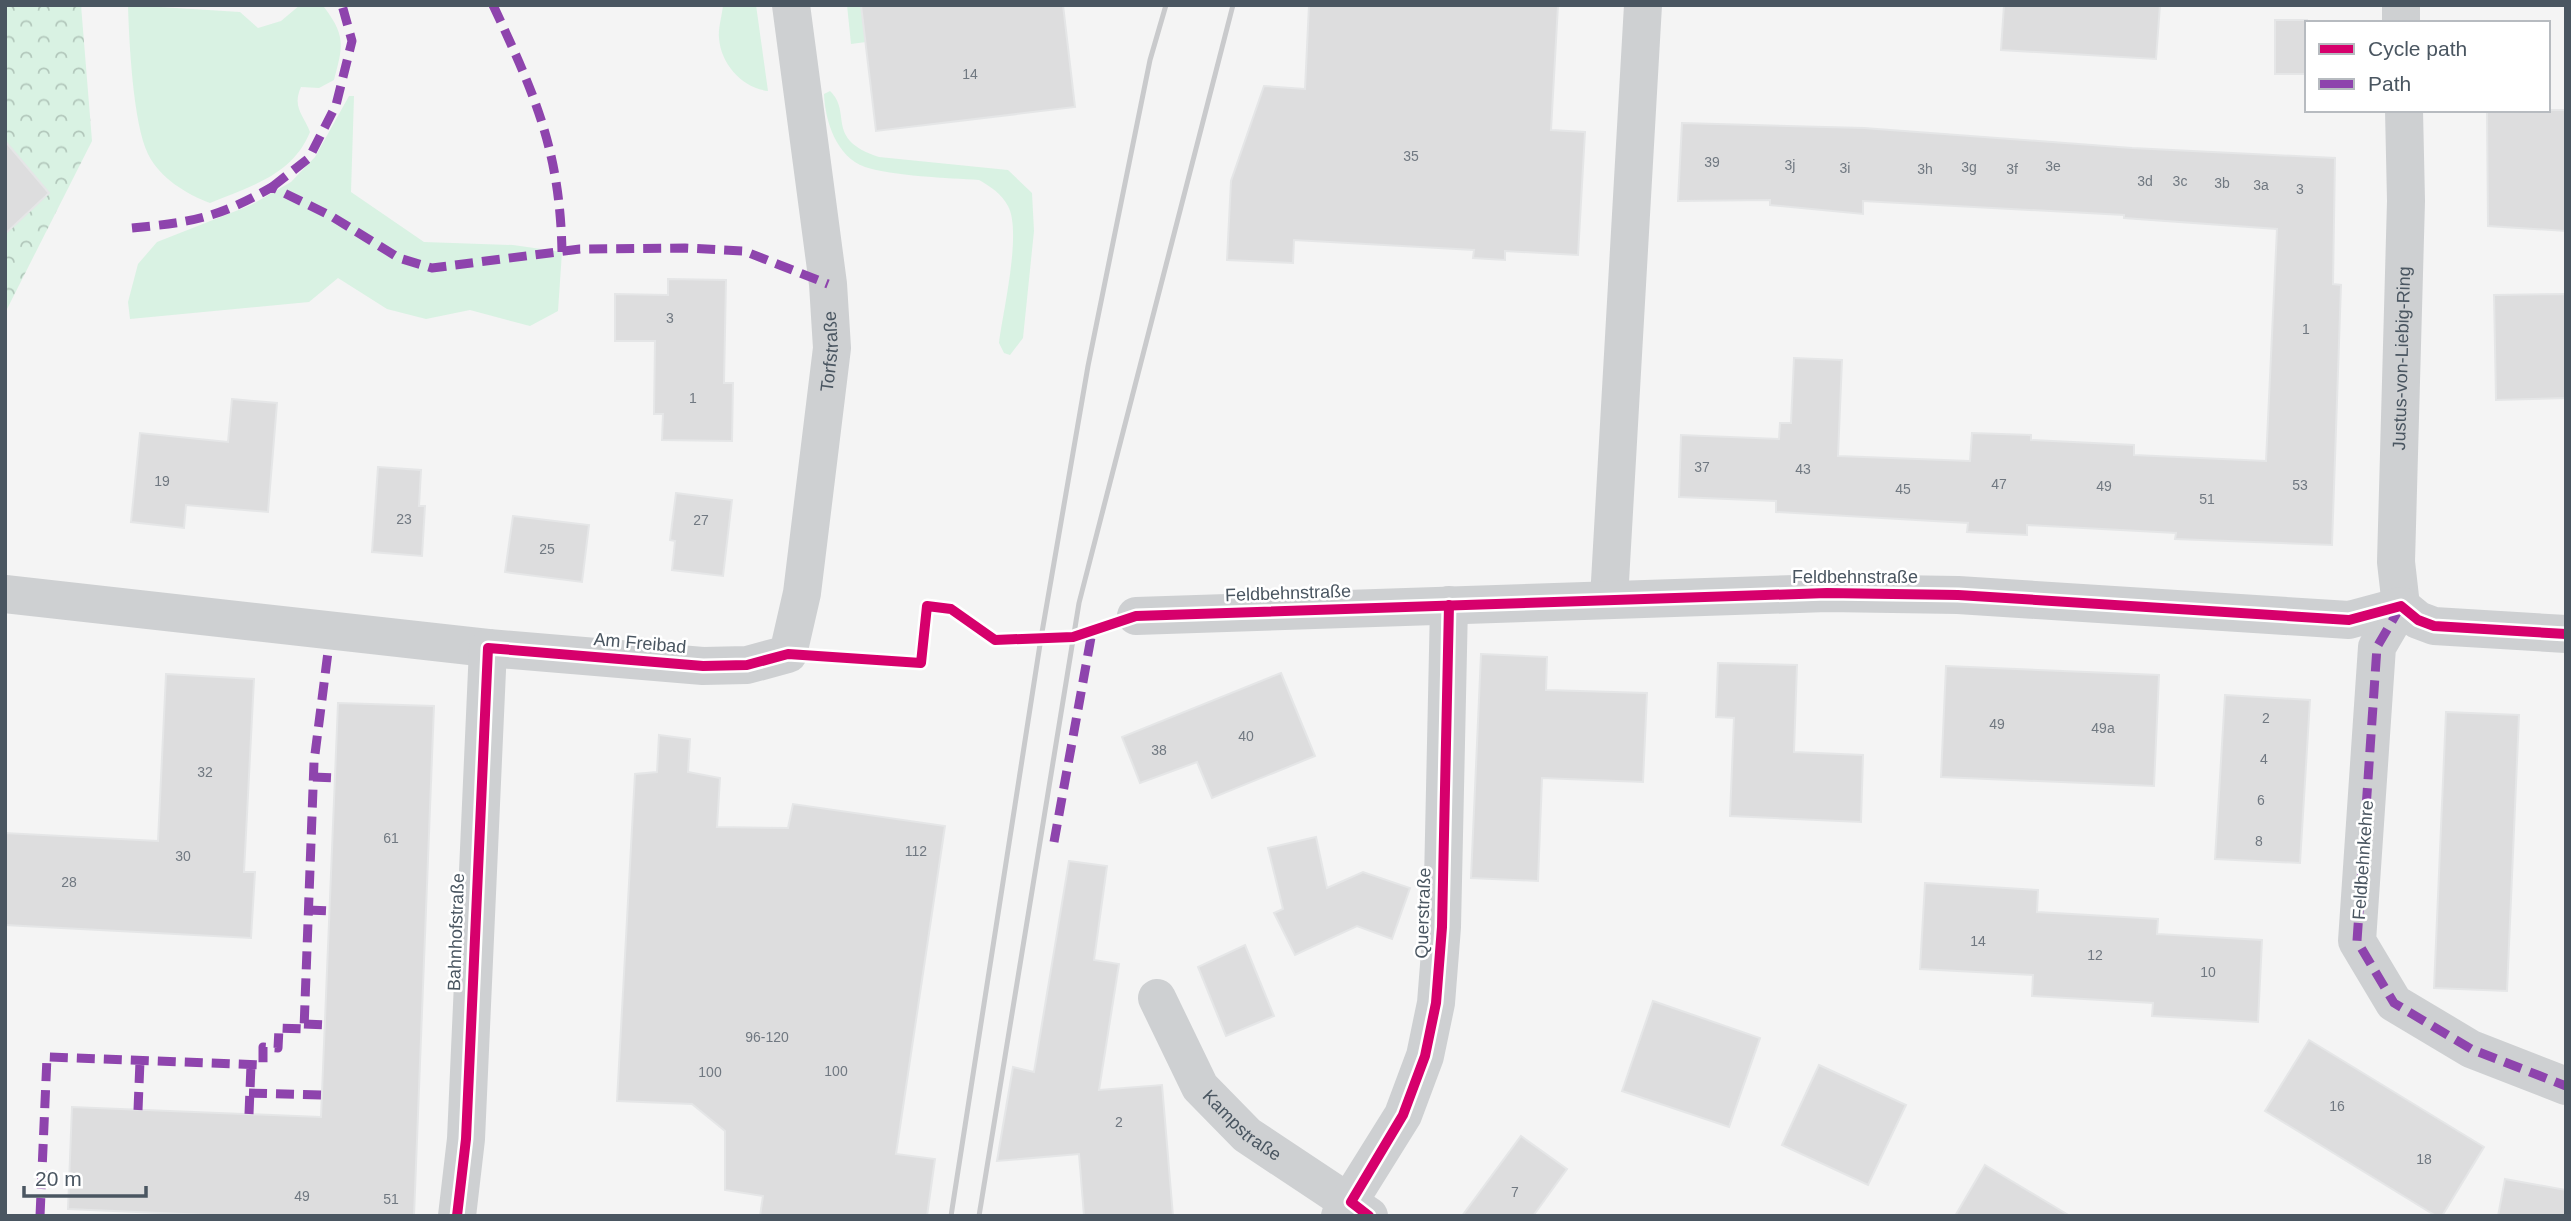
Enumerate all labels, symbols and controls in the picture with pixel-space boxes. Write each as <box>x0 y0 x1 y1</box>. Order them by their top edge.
legend <box>2305 21 2550 112</box>
text: Cycle path <box>2368 37 2467 60</box>
house number: 14 <box>962 66 978 82</box>
text: Path <box>2368 72 2411 95</box>
house number: 35 <box>1403 148 1419 164</box>
house number: 39 <box>1704 154 1720 170</box>
house number: 3j <box>1785 157 1795 173</box>
house number: 3e <box>2045 158 2061 174</box>
house number: 3g <box>1961 159 1977 175</box>
house number: 3i <box>1840 160 1850 176</box>
house number: 3h <box>1917 161 1933 177</box>
house number: 3f <box>2006 161 2018 177</box>
house number: 3d <box>2137 173 2153 189</box>
house number: 3c <box>2173 173 2187 189</box>
house number: 3b <box>2214 175 2230 191</box>
house number: 3a <box>2253 177 2269 193</box>
house number: 3 <box>2296 181 2304 197</box>
street label: Justus-von-Liebig-Ring <box>2389 266 2414 451</box>
house number: 3 <box>666 310 674 326</box>
street label: Torfstraße <box>817 311 842 393</box>
house number: 1 <box>2302 321 2310 337</box>
house number: 1 <box>689 390 697 406</box>
house number: 37 <box>1694 459 1710 475</box>
house number: 43 <box>1795 461 1811 477</box>
house number: 19 <box>154 473 170 489</box>
house number: 47 <box>1991 476 2007 492</box>
house number: 53 <box>2292 477 2308 493</box>
house number: 49 <box>2096 478 2112 494</box>
house number: 45 <box>1895 481 1911 497</box>
house number: 51 <box>2199 491 2215 507</box>
house number: 23 <box>396 511 412 527</box>
house number: 27 <box>693 512 709 528</box>
house number: 25 <box>539 541 555 557</box>
street label: Feldbehnstraße <box>1792 567 1918 587</box>
street label: Feldbehnstraße <box>1225 581 1351 605</box>
street label: Am Freibad <box>593 629 687 657</box>
house number: 2 <box>2262 710 2270 726</box>
house number: 49 <box>1989 716 2005 732</box>
house number: 49a <box>2091 720 2115 736</box>
house number: 40 <box>1238 728 1254 744</box>
house number: 38 <box>1151 742 1167 758</box>
house number: 4 <box>2260 751 2268 767</box>
house number: 32 <box>197 764 213 780</box>
house number: 6 <box>2257 792 2265 808</box>
street label: Feldbehnkehre <box>2349 799 2377 921</box>
house number: 61 <box>383 830 399 846</box>
house number: 8 <box>2255 833 2263 849</box>
house number: 112 <box>905 843 927 859</box>
house number: 30 <box>175 848 191 864</box>
street label: Querstraße <box>1411 867 1435 959</box>
street label: Bahnhofstraße <box>444 873 468 991</box>
house number: 28 <box>61 874 77 890</box>
house number: 14 <box>1970 933 1986 949</box>
house number: 12 <box>2087 947 2103 963</box>
house number: 10 <box>2200 964 2216 980</box>
house number: 96-120 <box>745 1029 789 1045</box>
house number: 100 <box>824 1063 848 1079</box>
house number: 100 <box>698 1064 722 1080</box>
street label: Kampstraße <box>1199 1086 1285 1165</box>
house number: 16 <box>2329 1098 2345 1114</box>
house number: 2 <box>1115 1114 1123 1130</box>
house number: 18 <box>2416 1151 2432 1167</box>
scale bar <box>24 1154 147 1198</box>
text: 20 m <box>35 1167 82 1190</box>
house number: 7 <box>1511 1184 1519 1200</box>
house number: 49 <box>294 1188 310 1204</box>
house number: 51 <box>383 1191 399 1207</box>

